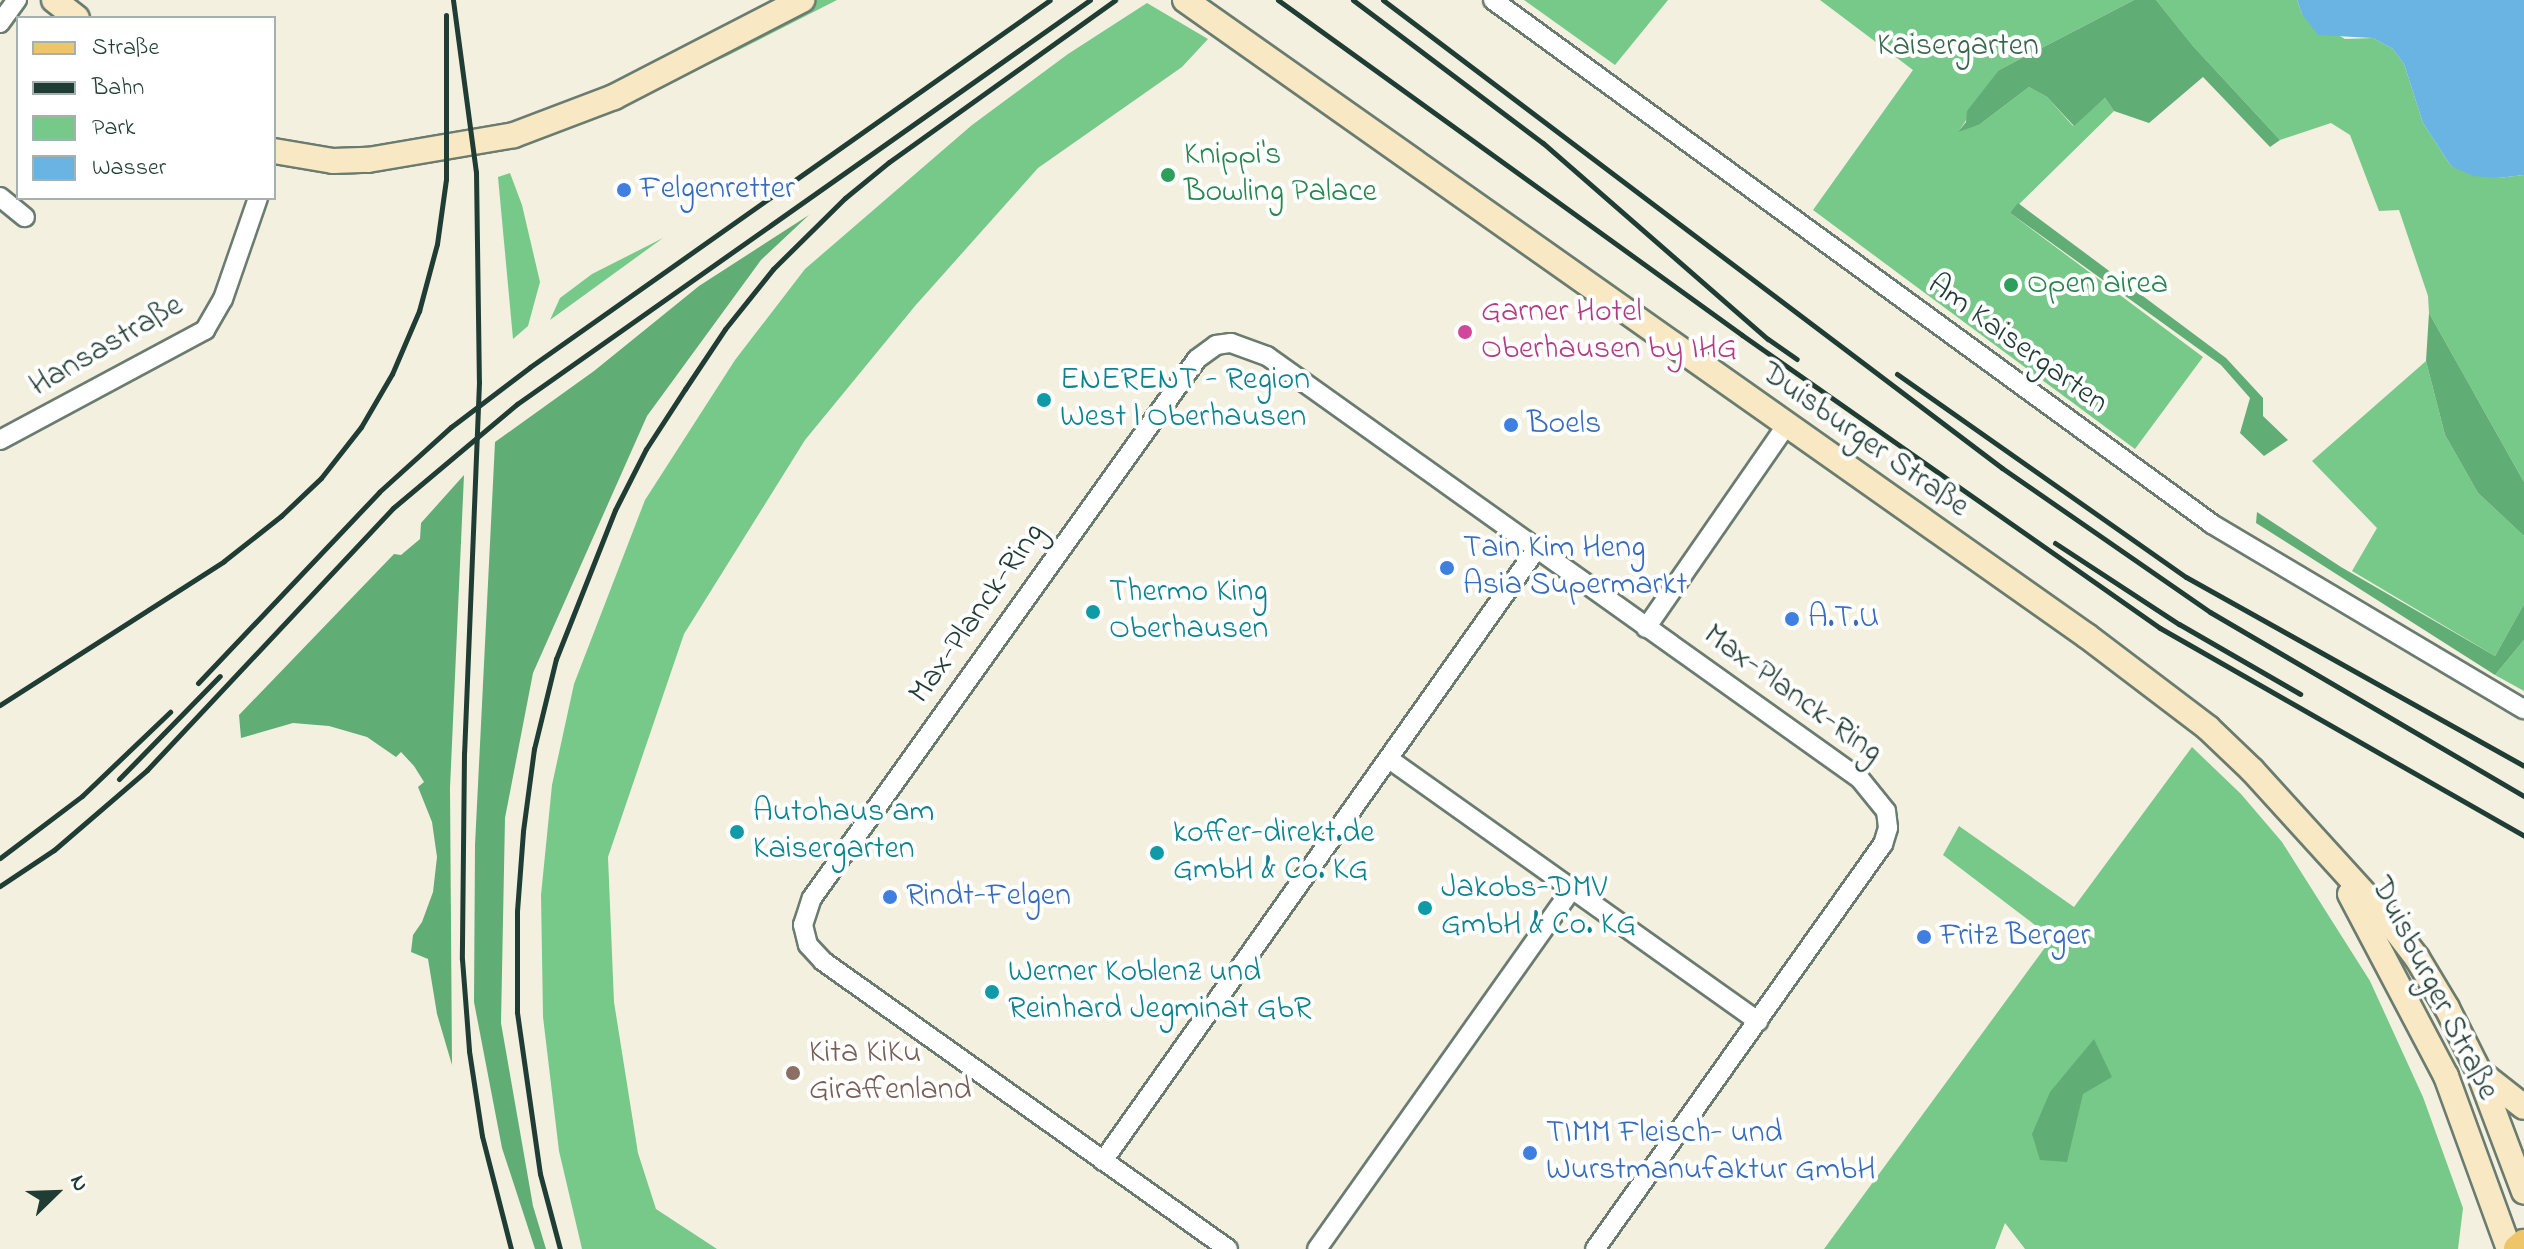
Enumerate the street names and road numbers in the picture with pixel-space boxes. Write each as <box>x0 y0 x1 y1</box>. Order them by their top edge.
street label: Am Kaisergarten <box>1919 267 2115 423</box>
street label: Hansastraße <box>24 288 190 406</box>
street label: Duisburger Straße <box>1753 355 1975 527</box>
street label: Max-Planck-Ring <box>901 516 1055 712</box>
street label: Max-Planck-Ring <box>1695 617 1889 773</box>
street label: Duisburger Straße <box>2360 871 2506 1107</box>

